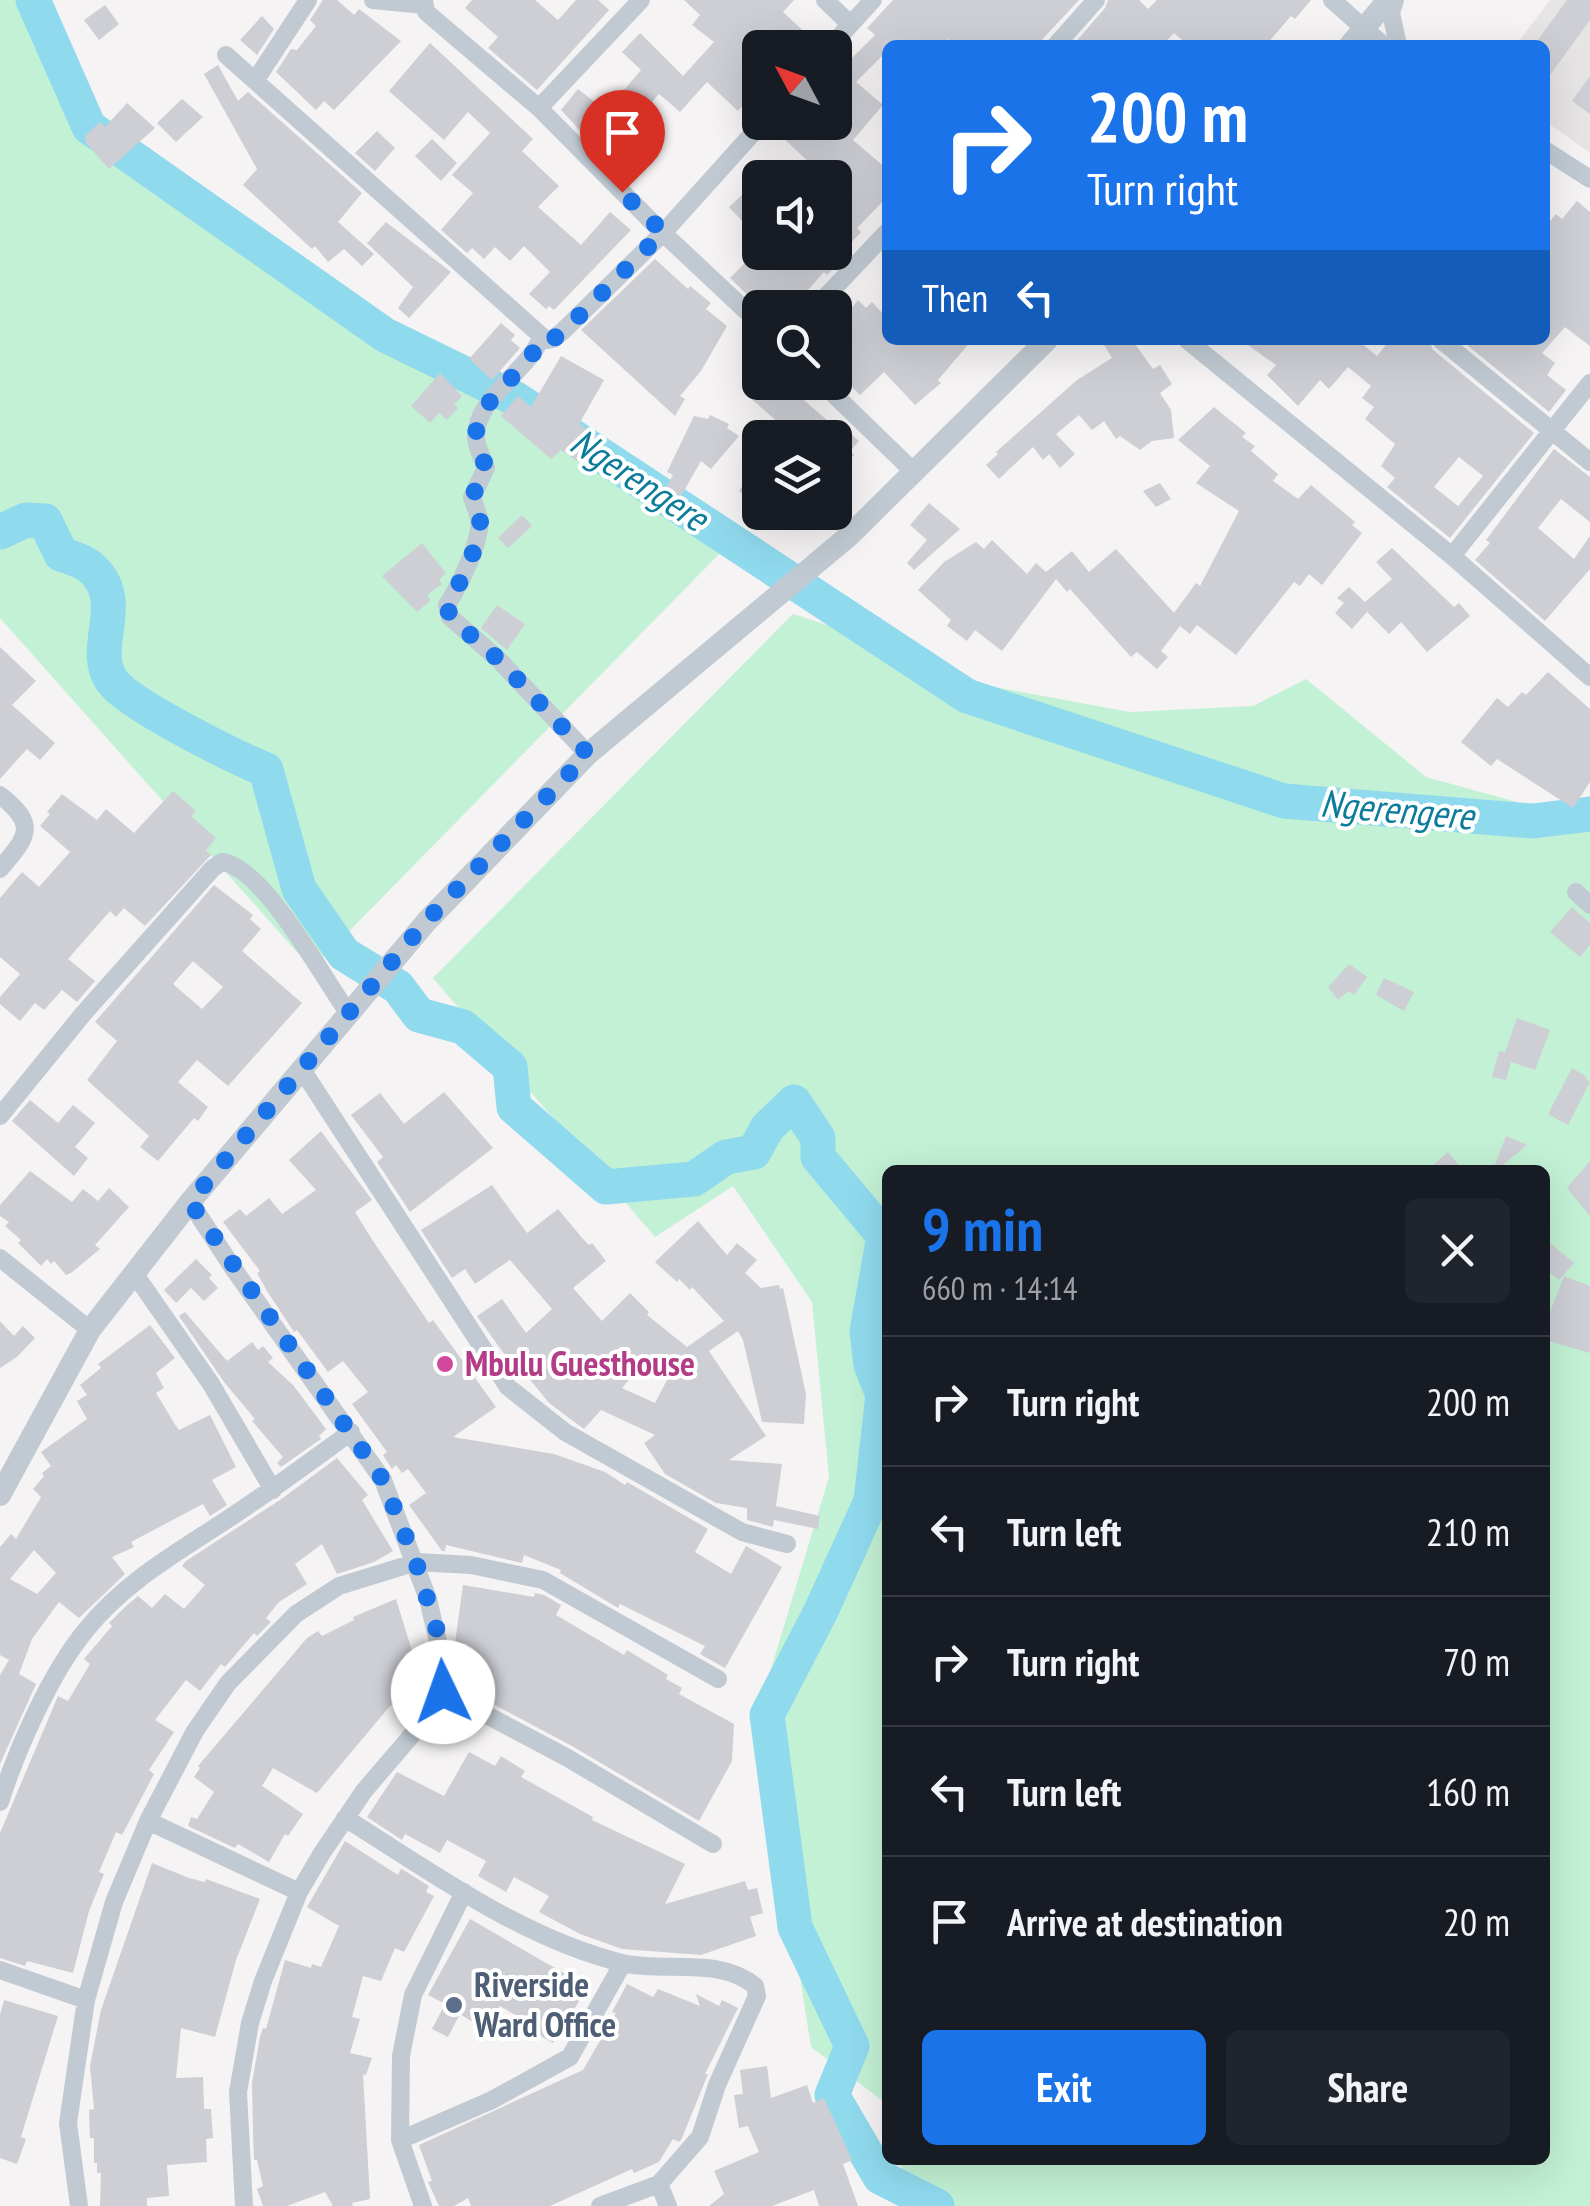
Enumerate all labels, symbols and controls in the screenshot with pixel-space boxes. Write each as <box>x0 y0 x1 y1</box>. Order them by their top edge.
north arrow <box>742 30 852 140</box>
map controls <box>742 30 852 530</box>
text: 200 m <box>1087 71 1248 161</box>
icon: right <box>922 80 1052 210</box>
pin <box>580 90 665 193</box>
icon: arrive <box>595 105 650 160</box>
text: Turn right <box>1087 159 1238 217</box>
button: sound <box>742 160 852 270</box>
icon: left <box>1008 270 1063 325</box>
text: Then <box>922 273 988 322</box>
button: search <box>742 290 852 400</box>
water label: Ngerengere <box>562 416 719 542</box>
button: layers <box>742 420 852 530</box>
water label: Ngerengere <box>1319 777 1478 840</box>
text: 9 min <box>922 1190 1043 1268</box>
button: close <box>1405 1198 1510 1303</box>
text: 660 m · 14:14 <box>922 1267 1077 1309</box>
place label: Mbulu Guesthouse <box>465 1340 695 1386</box>
marker: Mbulu Guesthouse <box>434 1353 456 1375</box>
icon: right <box>922 1374 977 1429</box>
text: Turn right <box>1007 1377 1139 1426</box>
text: 200 m <box>1426 1377 1510 1426</box>
icon: left <box>922 1504 977 1559</box>
text: Turn left <box>1007 1507 1121 1556</box>
text: 210 m <box>1426 1507 1510 1556</box>
icon: right <box>922 1634 977 1689</box>
text: Turn right <box>1007 1637 1139 1686</box>
text: 70 m <box>1443 1637 1510 1686</box>
position arrow <box>391 1640 495 1744</box>
icon: left <box>922 1764 977 1819</box>
text: Turn left <box>1007 1767 1121 1816</box>
text: 160 m <box>1426 1767 1510 1816</box>
icon: arrive <box>922 1894 977 1949</box>
text: Arrive at destination <box>1007 1897 1283 1946</box>
text: 20 m <box>1443 1897 1510 1946</box>
place label: Riverside Ward Office <box>473 1961 616 2047</box>
marker: Riverside Ward Office <box>443 1994 465 2016</box>
button: Exit <box>922 2030 1206 2145</box>
button: Share <box>1226 2030 1510 2145</box>

